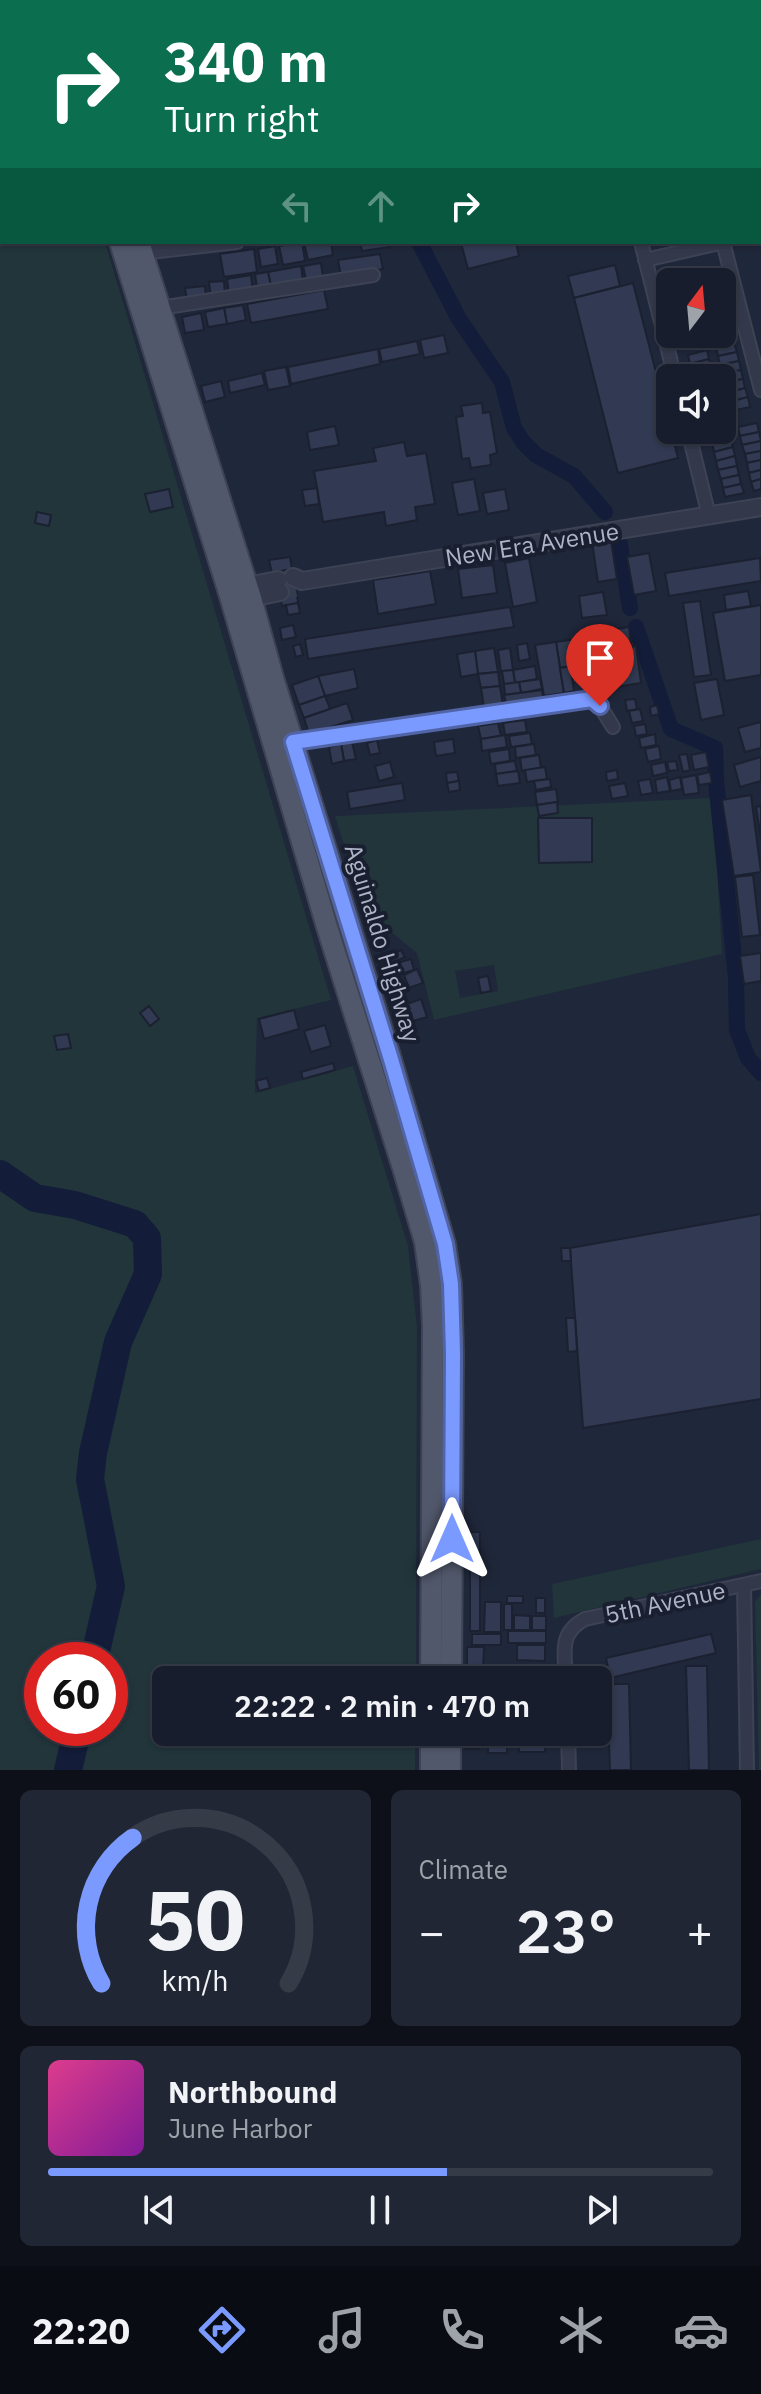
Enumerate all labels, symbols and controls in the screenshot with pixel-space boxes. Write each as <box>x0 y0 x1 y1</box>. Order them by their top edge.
text: 340 m <box>164 25 328 97</box>
icon: right <box>32 32 136 136</box>
text: Turn right <box>164 95 320 142</box>
icon: left <box>275 184 319 228</box>
icon: ahead <box>359 184 403 228</box>
icon: right <box>443 184 487 228</box>
north arrow <box>656 268 736 348</box>
map controls <box>656 268 736 444</box>
button: sound <box>656 364 736 444</box>
street label: New Era Avenue <box>443 514 621 574</box>
pin <box>566 624 634 706</box>
icon: arrive <box>578 636 622 680</box>
street label: Aguinaldo Highway <box>338 840 428 1046</box>
position arrow <box>410 1497 494 1581</box>
street label: 5th Avenue <box>602 1574 728 1630</box>
speed limit sign: 60 <box>24 1642 128 1746</box>
text: 22:22 · 2 min · 470 m <box>234 1686 530 1725</box>
text: Climate <box>419 1852 508 1886</box>
text: 50 <box>145 1865 245 1973</box>
text: 23° <box>516 1891 616 1970</box>
text: − <box>419 1903 445 1960</box>
text: + <box>687 1903 713 1960</box>
text: km/h <box>162 1962 229 1999</box>
text: Northbound <box>168 2072 337 2111</box>
text: June Harbor <box>168 2111 312 2145</box>
icon: previous <box>137 2188 181 2232</box>
icon: pause <box>358 2188 402 2232</box>
icon: next <box>580 2188 624 2232</box>
icon: directions <box>194 2302 250 2358</box>
icon: music <box>314 2302 370 2358</box>
icon: phone <box>434 2302 490 2358</box>
icon: climate <box>553 2302 609 2358</box>
icon: car <box>673 2302 729 2358</box>
text: 22:20 <box>32 2307 130 2354</box>

